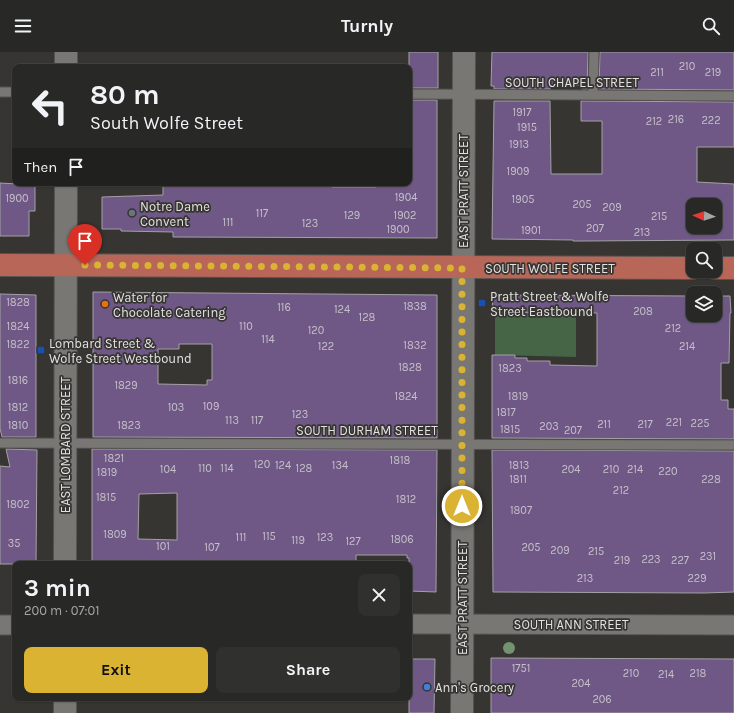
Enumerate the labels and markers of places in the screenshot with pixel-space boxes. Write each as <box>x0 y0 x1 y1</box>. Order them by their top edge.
place label: Notre Dame Convent <box>140 199 210 229</box>
marker: Notre Dame Convent <box>127 208 137 218</box>
pin <box>68 224 102 265</box>
place label: Pratt Street & Wolfe Street Eastbound <box>490 289 609 319</box>
place label: Water for Chocolate Catering <box>113 290 226 320</box>
marker: Pratt Street & Wolfe Street Eastbound <box>477 298 487 308</box>
marker: Water for Chocolate Catering <box>100 299 110 309</box>
place label: Lombard Street & Wolfe Street Westbound <box>49 336 192 366</box>
marker: Lombard Street & Wolfe Street Westbound <box>36 345 46 355</box>
place label: Ann's Grocery <box>435 680 514 695</box>
marker: Ann's Grocery <box>422 682 432 692</box>

